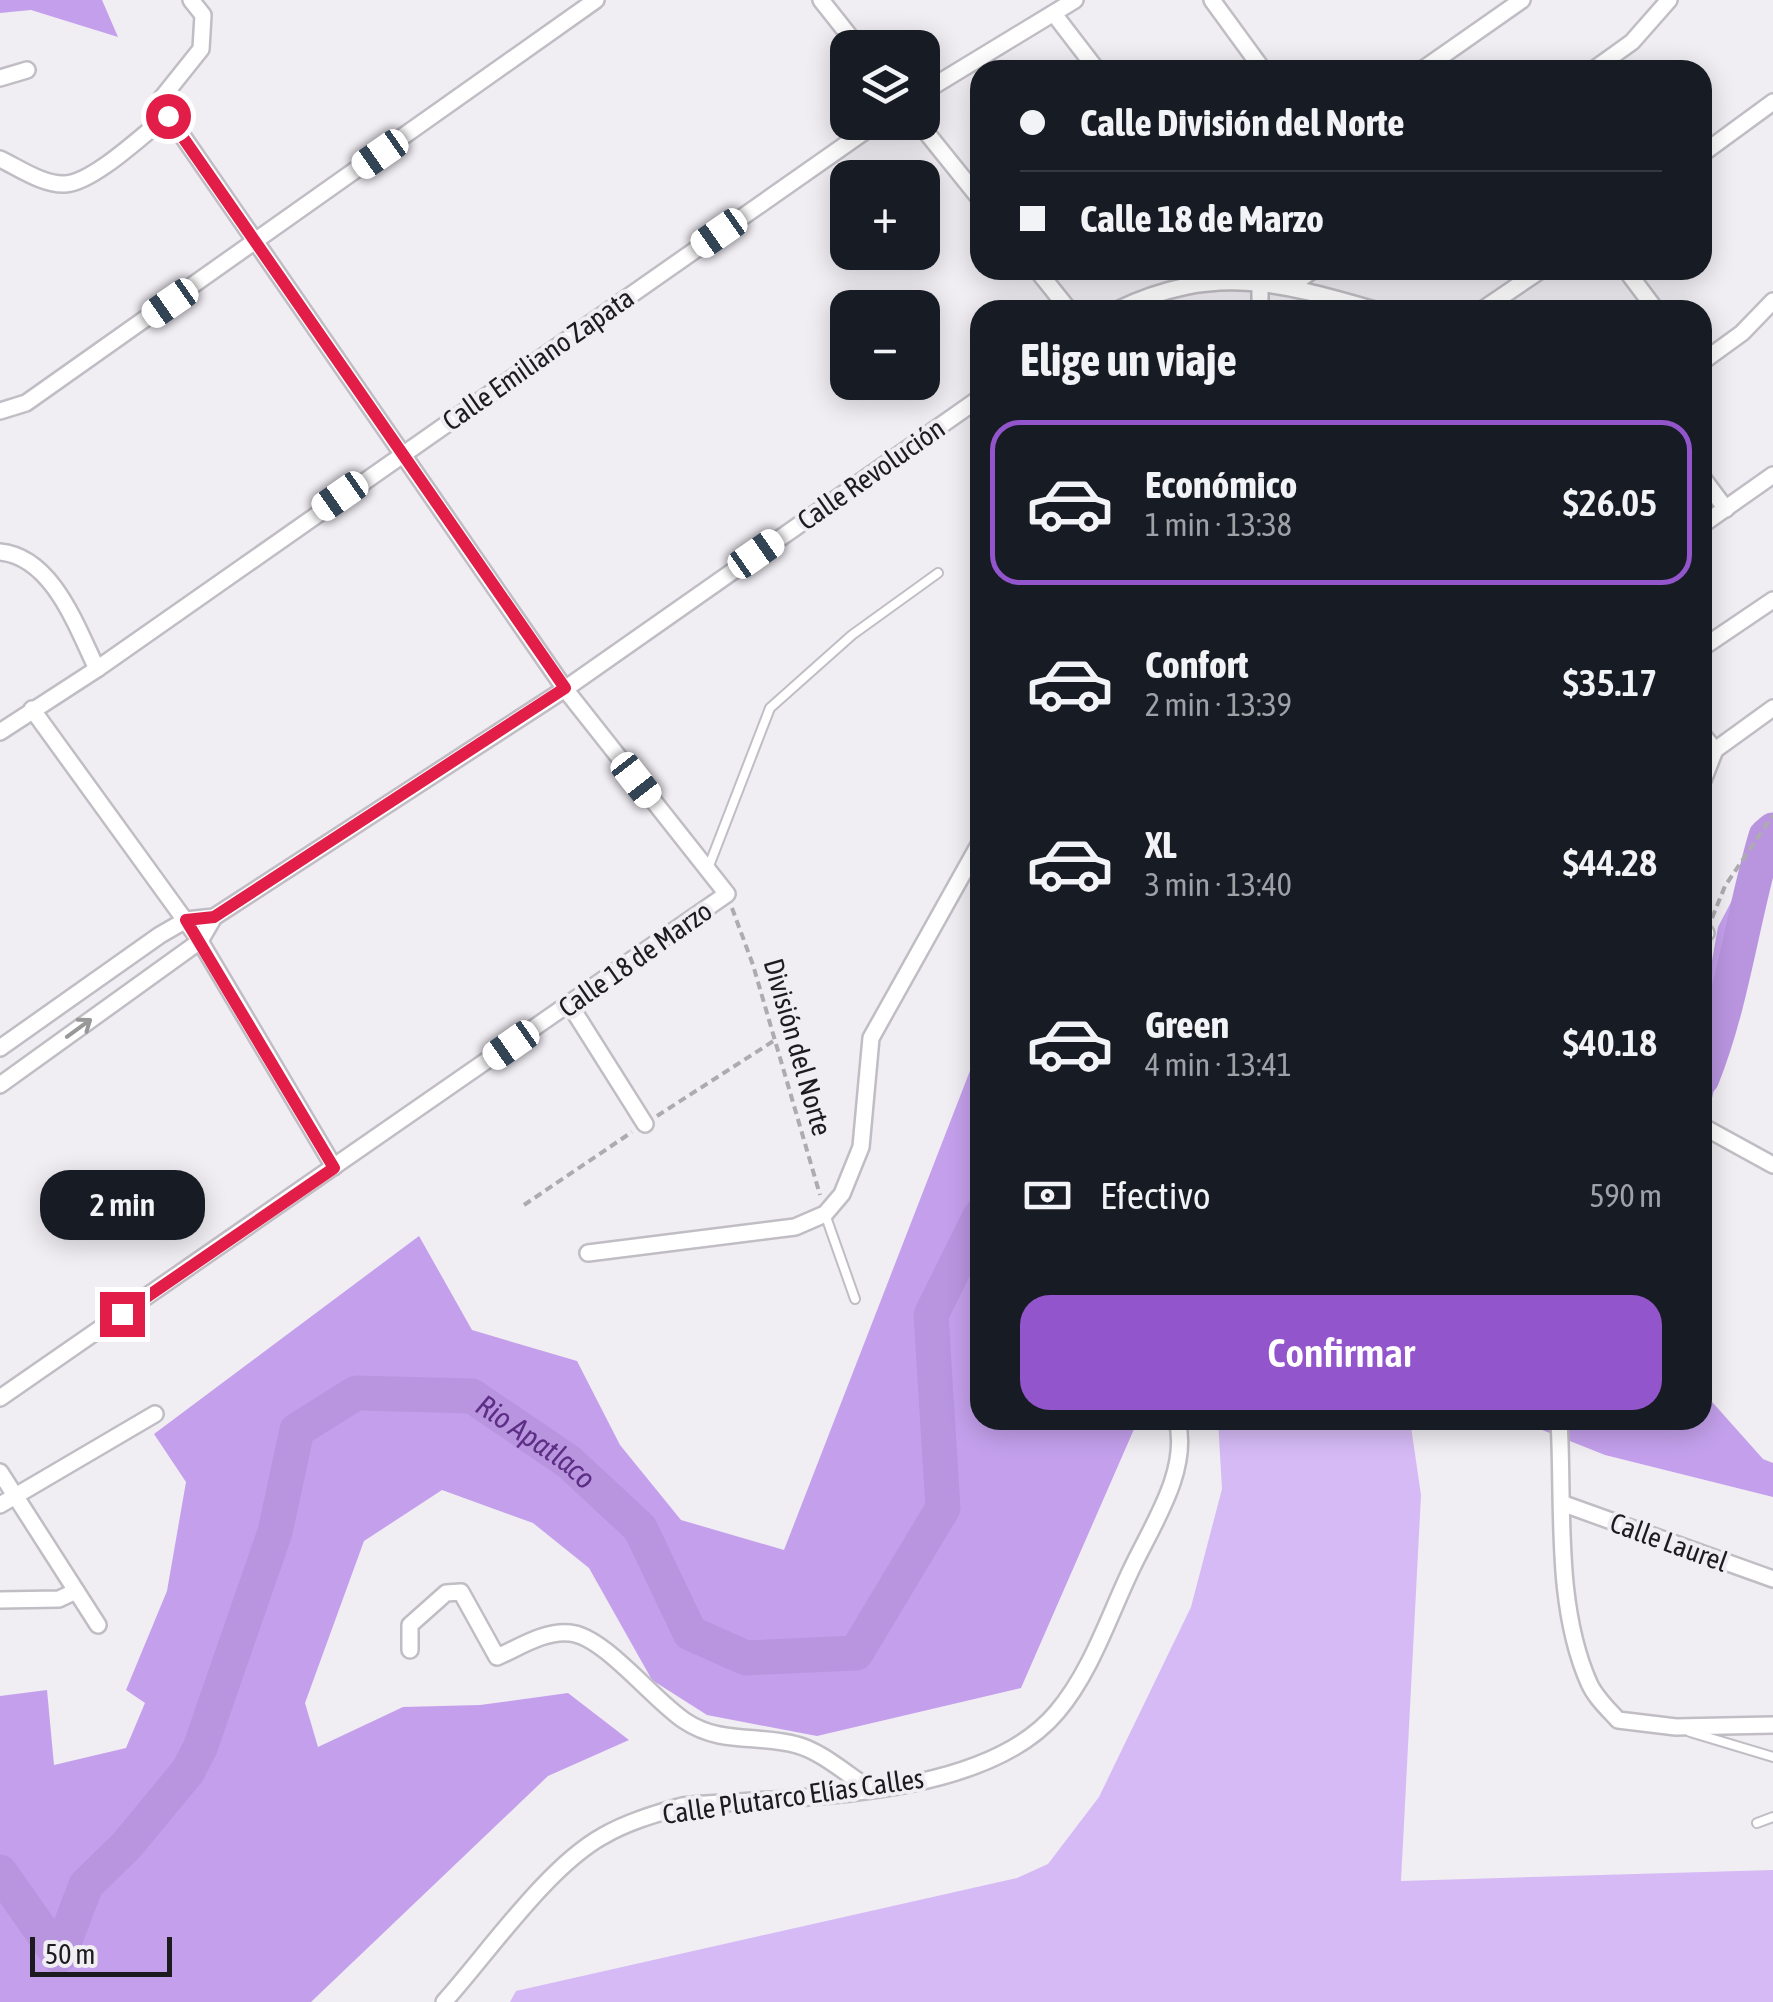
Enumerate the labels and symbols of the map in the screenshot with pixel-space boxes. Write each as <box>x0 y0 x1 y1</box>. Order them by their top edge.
route start <box>146 94 191 139</box>
car <box>347 125 413 183</box>
car <box>686 204 752 262</box>
car <box>137 274 203 332</box>
street label: Calle Emiliano Zapata <box>436 281 640 437</box>
street label: Calle Revolución <box>791 412 951 536</box>
car <box>307 467 373 525</box>
car <box>723 525 789 583</box>
car <box>606 747 666 813</box>
street label: Calle 18 de Marzo <box>552 894 718 1024</box>
street label: División del Norte <box>757 955 839 1139</box>
car <box>478 1016 544 1074</box>
one-way arrow <box>65 1017 92 1038</box>
callout: 2 min <box>39 1169 204 1239</box>
route end <box>100 1292 145 1337</box>
water label: Rio Apatlaco <box>470 1387 603 1495</box>
street label: Calle Laurel <box>1606 1506 1733 1578</box>
street label: Calle Plutarco Elías Calles <box>660 1762 926 1830</box>
scale bar <box>30 1932 172 1976</box>

